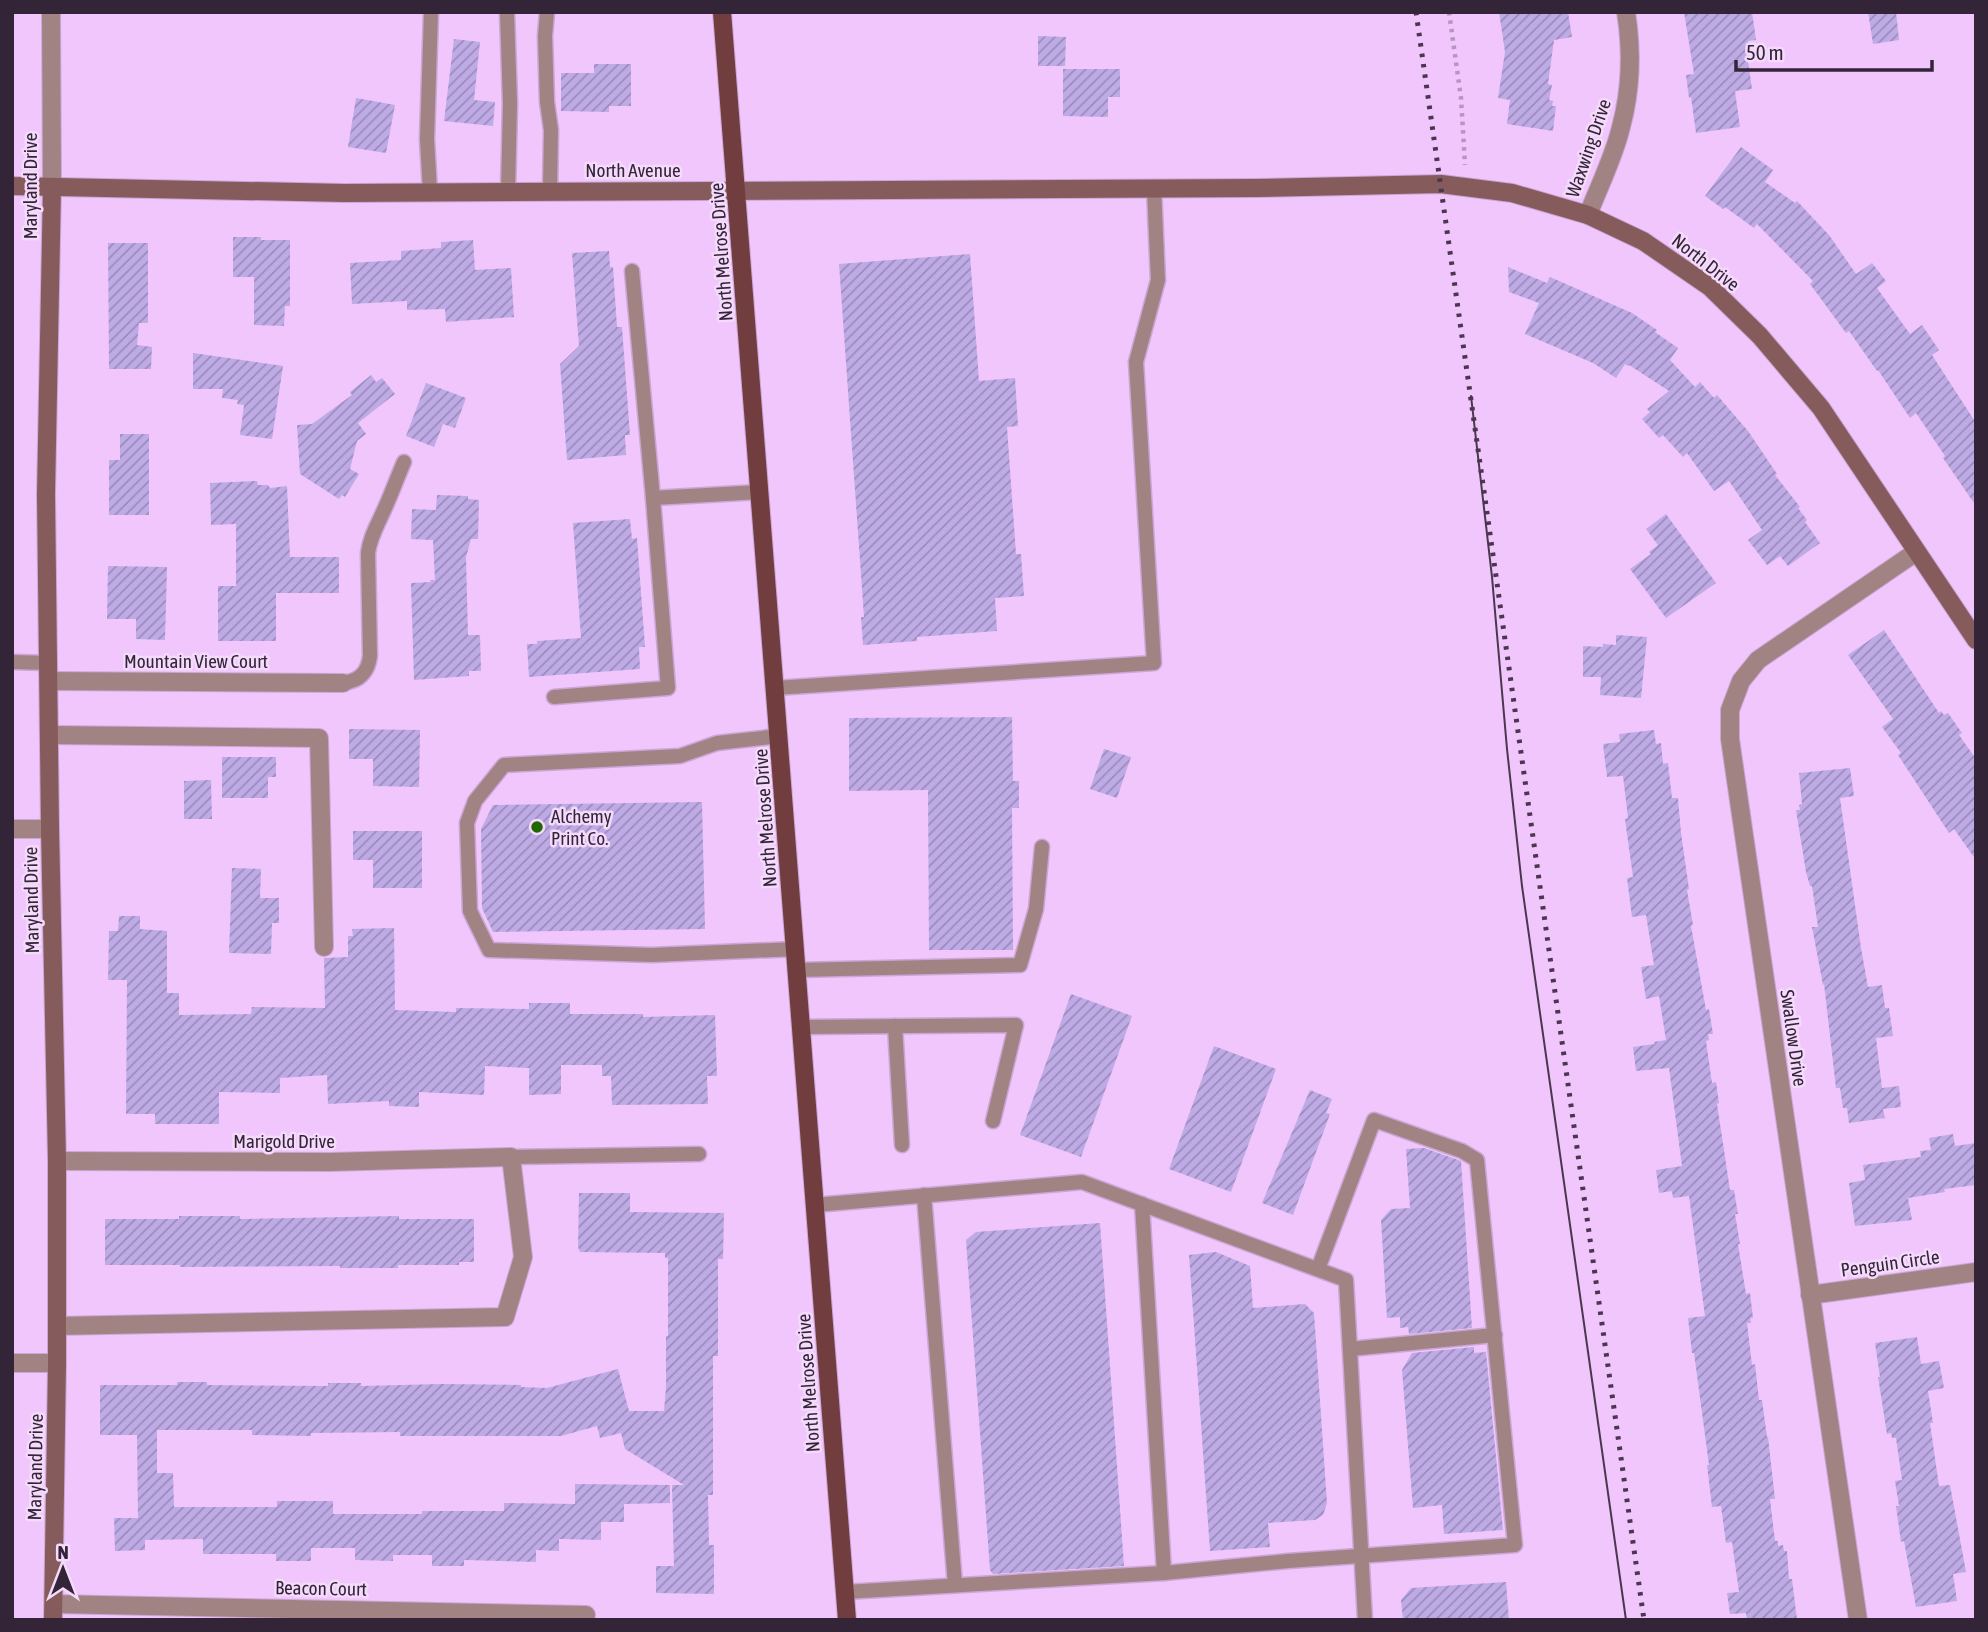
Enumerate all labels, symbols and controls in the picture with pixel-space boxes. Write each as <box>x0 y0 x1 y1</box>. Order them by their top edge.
scale bar <box>1736 28 1932 72</box>
text: 50 m <box>1746 40 1784 64</box>
street label: Waxwing Drive <box>1561 96 1615 200</box>
street label: Maryland Drive <box>19 133 41 239</box>
street label: North Avenue <box>585 159 681 181</box>
street label: North Melrose Drive <box>705 182 737 322</box>
street label: North Drive <box>1668 229 1744 295</box>
street label: Mountain View Court <box>124 650 268 672</box>
street label: North Melrose Drive <box>749 748 781 888</box>
place label: Alchemy Print Co. <box>551 805 612 849</box>
marker: Alchemy Print Co. <box>529 819 545 835</box>
street label: Maryland Drive <box>19 847 43 953</box>
street label: Swallow Drive <box>1776 988 1812 1088</box>
street label: Marigold Drive <box>233 1130 335 1152</box>
street label: Penguin Circle <box>1839 1245 1941 1281</box>
street label: North Melrose Drive <box>792 1313 824 1453</box>
street label: Maryland Drive <box>23 1414 47 1520</box>
north arrow <box>28 1534 98 1604</box>
text: N <box>57 1541 69 1563</box>
street label: Beacon Court <box>275 1576 367 1600</box>

